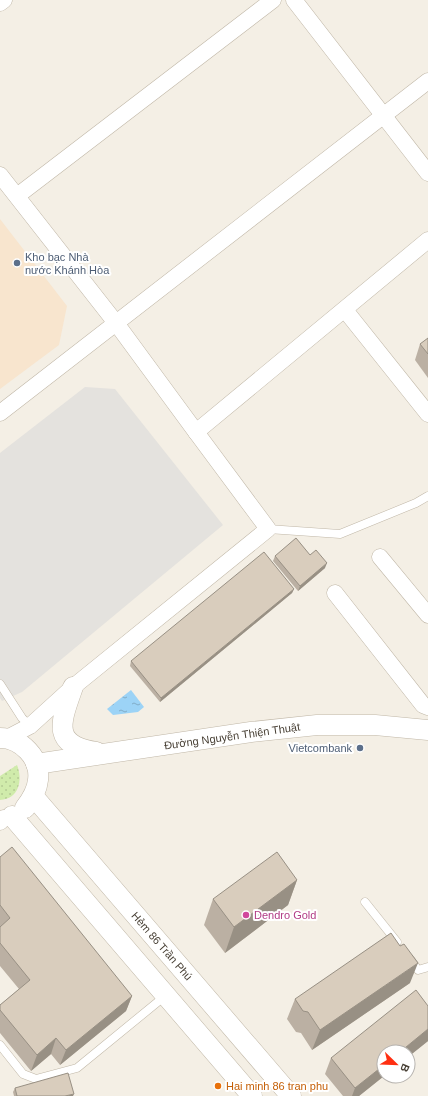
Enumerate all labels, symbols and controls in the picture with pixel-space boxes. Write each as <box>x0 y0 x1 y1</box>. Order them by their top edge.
place label: Kho bạc Nhà nước Khánh Hòa <box>25 251 110 276</box>
marker: Kho bạc Nhà nước Khánh Hòa <box>12 258 22 268</box>
street label: Đường Nguyễn Thiện Thuật <box>163 721 301 751</box>
place label: Vietcombank <box>289 742 352 754</box>
marker: Vietcombank <box>355 743 365 753</box>
place label: Dendro Gold <box>254 909 316 921</box>
street label: Hẻm 86 Trần Phú <box>129 910 195 982</box>
marker: Dendro Gold <box>241 910 251 920</box>
north arrow <box>376 1044 416 1084</box>
text: B <box>398 1062 412 1074</box>
place label: Hai minh 86 tran phu <box>226 1080 328 1092</box>
marker: Hai minh 86 tran phu <box>213 1081 223 1091</box>

